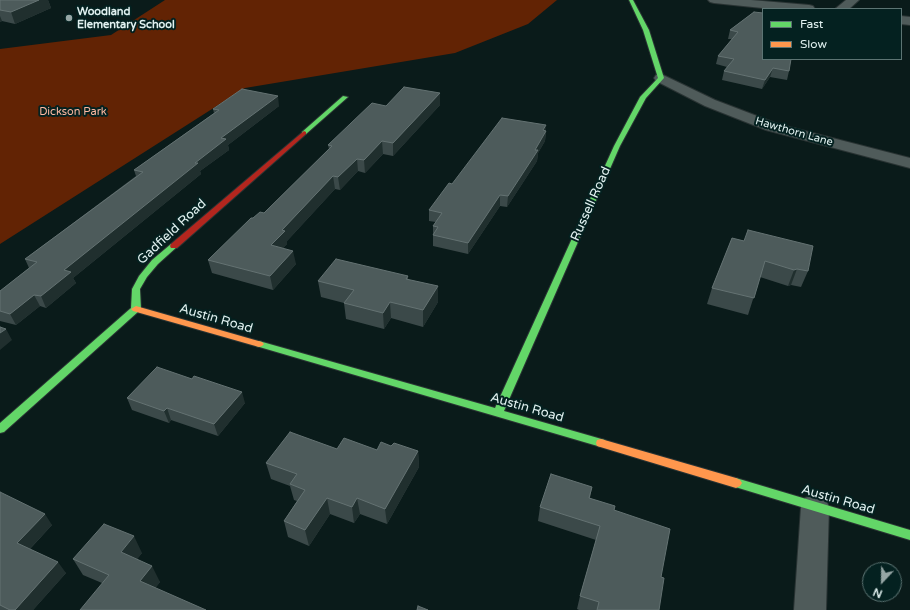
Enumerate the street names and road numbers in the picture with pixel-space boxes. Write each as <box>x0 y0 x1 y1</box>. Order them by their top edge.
street label: Hawthorn Lane <box>754 115 834 149</box>
street label: Russell Road <box>568 164 614 244</box>
street label: Gadfield Road <box>134 196 210 268</box>
street label: Austin Road <box>177 301 255 337</box>
street label: Austin Road <box>488 390 566 426</box>
street label: Austin Road <box>799 482 877 518</box>

